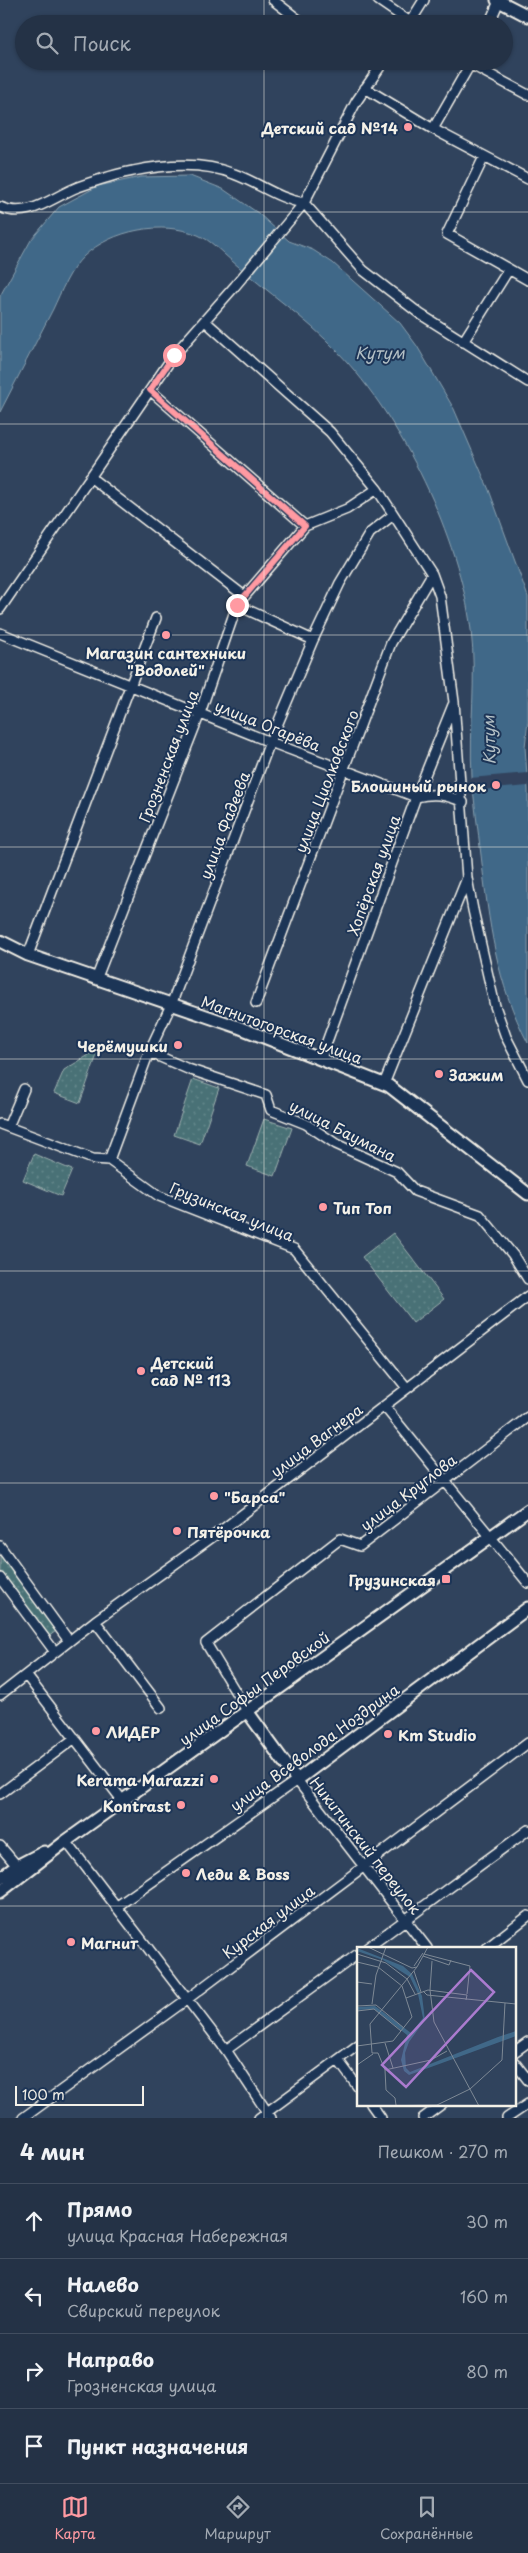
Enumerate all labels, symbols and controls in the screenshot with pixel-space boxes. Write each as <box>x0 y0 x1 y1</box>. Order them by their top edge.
search box <box>15 15 513 70</box>
icon: search <box>33 29 61 57</box>
text: Поиск <box>73 29 131 57</box>
place label: Детский сад №14 <box>261 116 398 139</box>
marker: Детский сад №14 <box>402 121 414 133</box>
water label: Кутум <box>355 340 405 364</box>
route start <box>163 344 186 367</box>
route end <box>226 594 249 617</box>
marker: Магазин сантехники "Водолей" <box>160 629 172 641</box>
place label: Магазин сантехники "Водолей" <box>86 641 246 681</box>
street label: Грозненская улица <box>132 686 204 825</box>
street label: улица Огарёва <box>212 693 325 757</box>
street label: улица Циолковского <box>288 706 364 856</box>
water label: Кутум <box>476 715 500 765</box>
street label: улица Фадеева <box>193 767 255 882</box>
place label: Блошиный рынок <box>351 774 486 797</box>
marker: Блошиный рынок <box>490 779 502 791</box>
street label: Хопёрская улица <box>341 811 406 939</box>
street label: Магнитогорская улица <box>198 989 366 1069</box>
place label: Черёмушки <box>77 1034 168 1057</box>
marker: Черёмушки <box>172 1039 184 1051</box>
place label: Зажим <box>448 1063 504 1086</box>
marker: Зажим <box>433 1068 445 1080</box>
street label: улица Баумана <box>286 1093 401 1167</box>
street label: Грузинская улица <box>167 1176 298 1247</box>
place label: Тип Топ <box>333 1196 392 1219</box>
marker: Тип Топ <box>317 1201 329 1213</box>
place label: Детский сад № 113 <box>150 1351 231 1391</box>
marker: Детский сад № 113 <box>135 1365 147 1377</box>
street label: улица Вагнера <box>265 1397 367 1482</box>
street label: улица Круглова <box>355 1448 462 1536</box>
place label: "Барса" <box>224 1485 286 1508</box>
marker: "Барса" <box>208 1490 220 1502</box>
place label: Пятёрочка <box>187 1520 271 1543</box>
marker: Пятёрочка <box>171 1525 183 1537</box>
place label: Грузинская <box>348 1568 436 1591</box>
marker: Грузинская <box>440 1573 452 1585</box>
street label: улица Софьи Перовской <box>174 1625 334 1751</box>
street label: улица Всеволода Ноздрина <box>225 1677 404 1816</box>
place label: ЛИДЕР <box>106 1720 160 1743</box>
place label: Кm Studio <box>398 1723 476 1746</box>
marker: ЛИДЕР <box>90 1725 102 1737</box>
marker: Кm Studio <box>382 1728 394 1740</box>
place label: Kerama Marazzi <box>76 1768 204 1791</box>
street label: Никитинский переулок <box>305 1771 427 1919</box>
marker: Kerama Marazzi <box>208 1773 220 1785</box>
place label: Kontrast <box>103 1794 171 1817</box>
marker: Kontrast <box>175 1799 187 1811</box>
place label: Леди & Boss <box>196 1862 290 1885</box>
marker: Леди & Boss <box>180 1867 192 1879</box>
street label: Курская улица <box>217 1878 319 1963</box>
place label: Магнит <box>81 1931 139 1954</box>
marker: Магнит <box>65 1936 77 1948</box>
inset map <box>357 1947 516 2106</box>
scale bar <box>15 2083 144 2106</box>
text: 100 m <box>22 2084 65 2105</box>
text: 4 мин <box>20 2135 85 2167</box>
text: Пешком · 270 m <box>378 2139 508 2163</box>
text: Прямо <box>67 2195 132 2223</box>
icon: ahead <box>20 2207 48 2235</box>
text: 30 m <box>466 2209 508 2233</box>
text: улица Красная Набережная <box>67 2223 288 2247</box>
text: Налево <box>67 2270 139 2298</box>
icon: left <box>20 2282 48 2310</box>
text: 160 m <box>460 2284 508 2308</box>
text: Свирский переулок <box>67 2298 220 2322</box>
text: Направо <box>67 2345 154 2373</box>
icon: right <box>20 2357 48 2385</box>
text: 80 m <box>466 2359 508 2383</box>
text: Грозненская улица <box>67 2373 216 2397</box>
icon: arrive <box>20 2432 48 2460</box>
text: Пункт назначения <box>67 2432 248 2460</box>
tab: Карта <box>55 2493 96 2544</box>
tab: Маршрут <box>205 2493 271 2544</box>
tab: Сохранённые <box>380 2493 473 2544</box>

